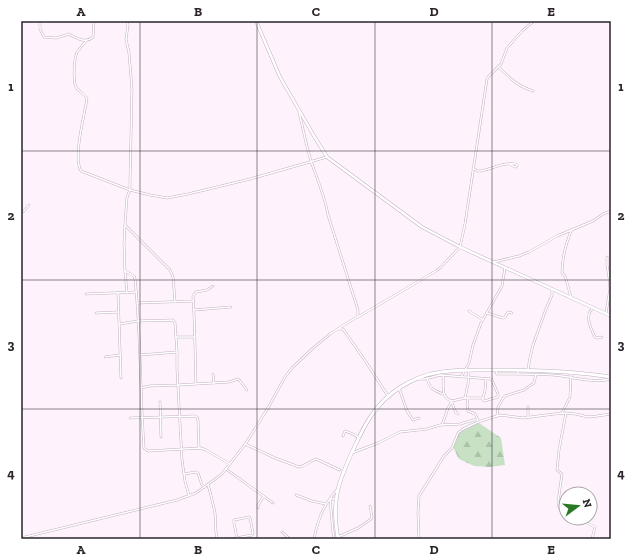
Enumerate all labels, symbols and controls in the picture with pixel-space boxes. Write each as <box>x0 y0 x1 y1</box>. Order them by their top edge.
text: A <box>77 4 86 19</box>
text: B <box>194 4 202 19</box>
text: C <box>312 4 320 19</box>
text: D <box>429 4 439 19</box>
text: E <box>547 4 555 19</box>
text: 1 <box>8 79 14 94</box>
text: 1 <box>618 79 624 94</box>
text: 2 <box>8 208 15 223</box>
text: 2 <box>618 208 625 223</box>
text: 3 <box>8 337 15 352</box>
text: 3 <box>618 337 625 352</box>
text: 4 <box>7 466 15 481</box>
text: 4 <box>617 466 625 481</box>
north arrow <box>558 486 598 526</box>
text: N <box>580 498 595 510</box>
text: A <box>77 542 86 557</box>
text: B <box>194 542 202 557</box>
text: C <box>312 542 320 557</box>
text: D <box>429 542 439 557</box>
text: E <box>547 542 555 557</box>

